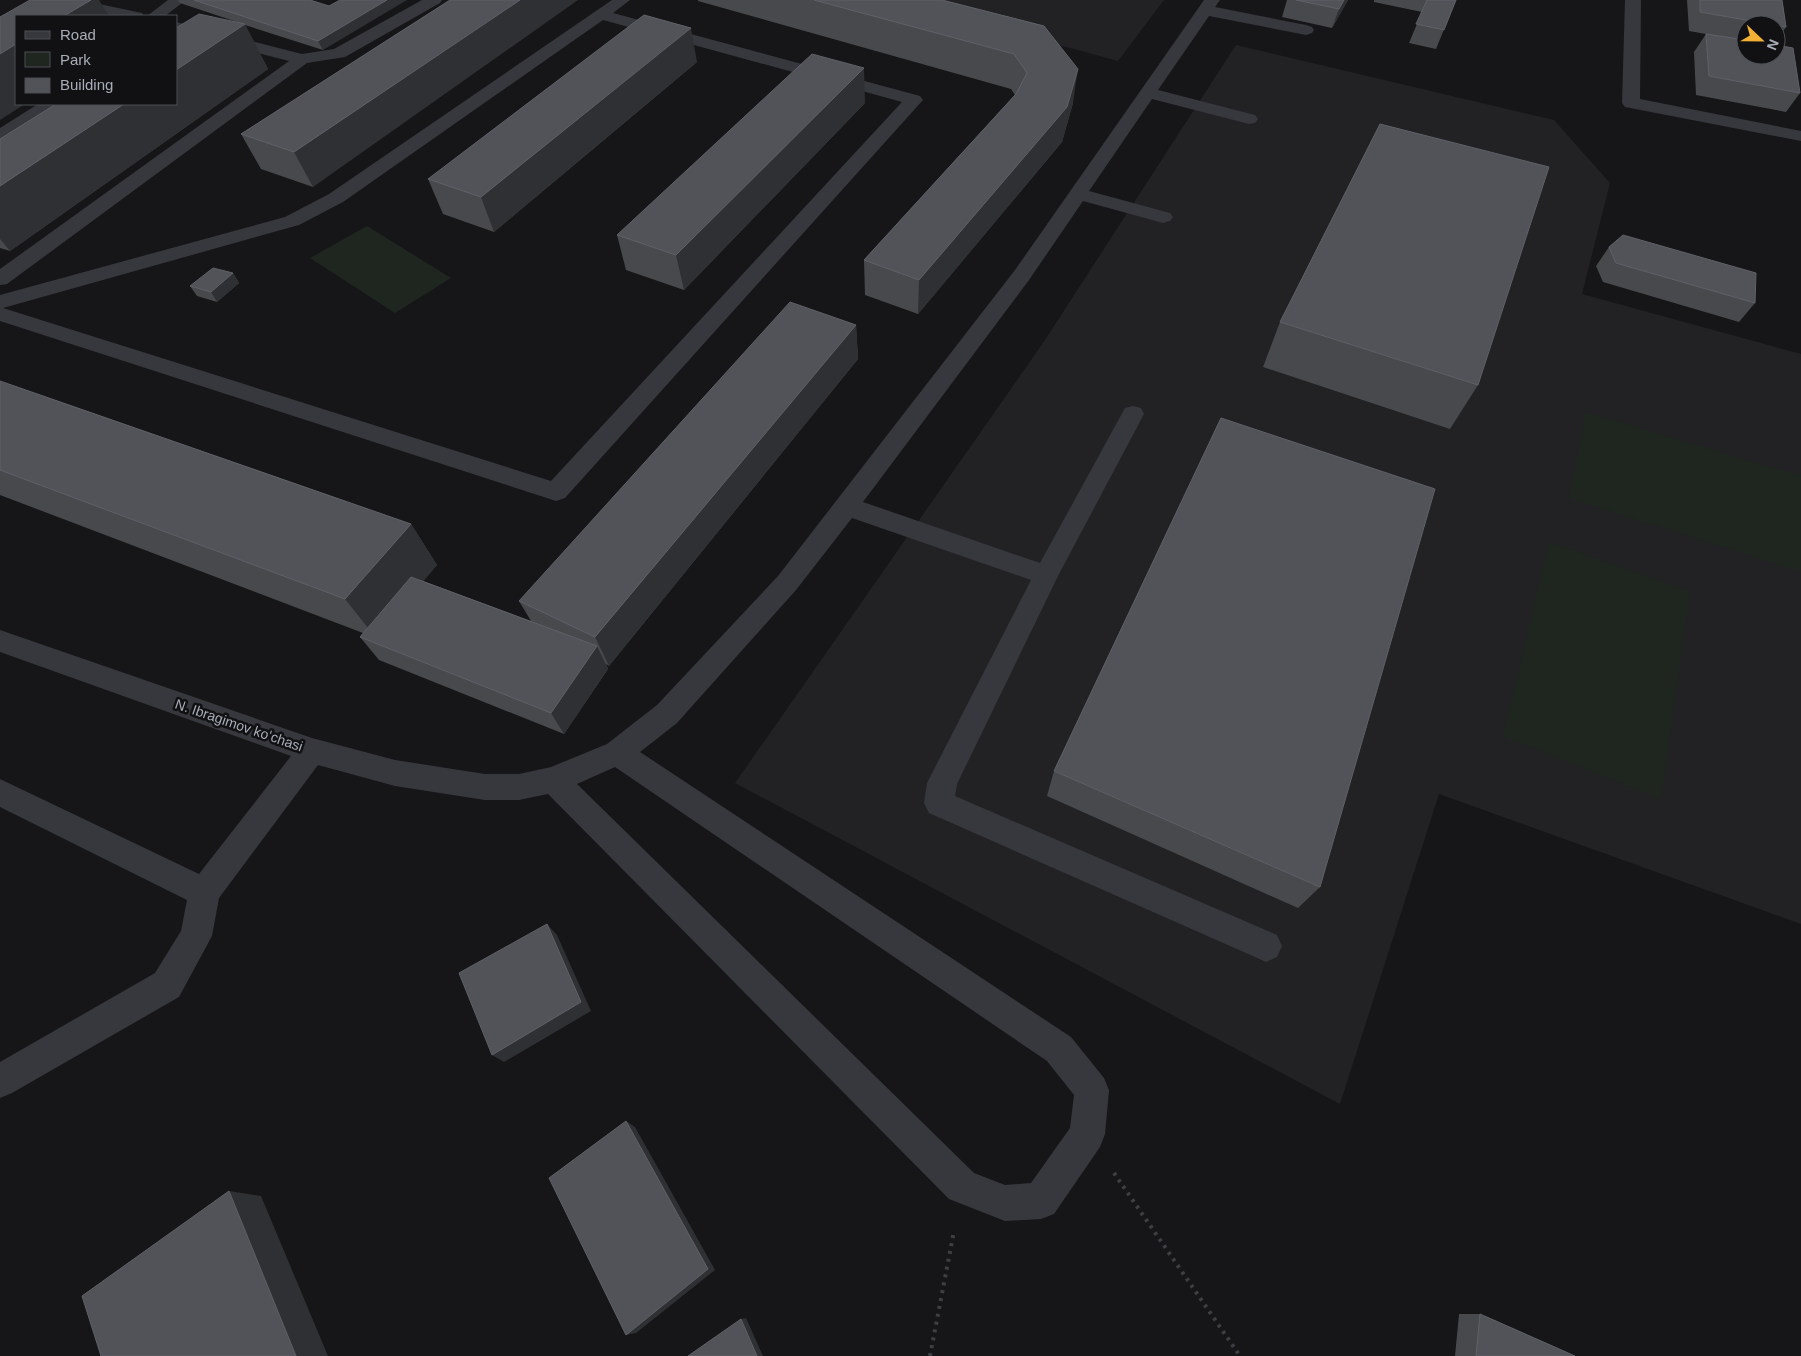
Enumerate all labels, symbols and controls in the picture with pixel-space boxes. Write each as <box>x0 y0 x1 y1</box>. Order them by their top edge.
legend <box>15 15 178 105</box>
north arrow <box>1736 15 1786 65</box>
text: Road <box>60 26 96 43</box>
text: N <box>1764 37 1782 53</box>
text: Park <box>60 51 91 68</box>
text: Building <box>60 76 113 93</box>
street label: N. Ibragimov koʻchasi <box>173 696 305 754</box>

